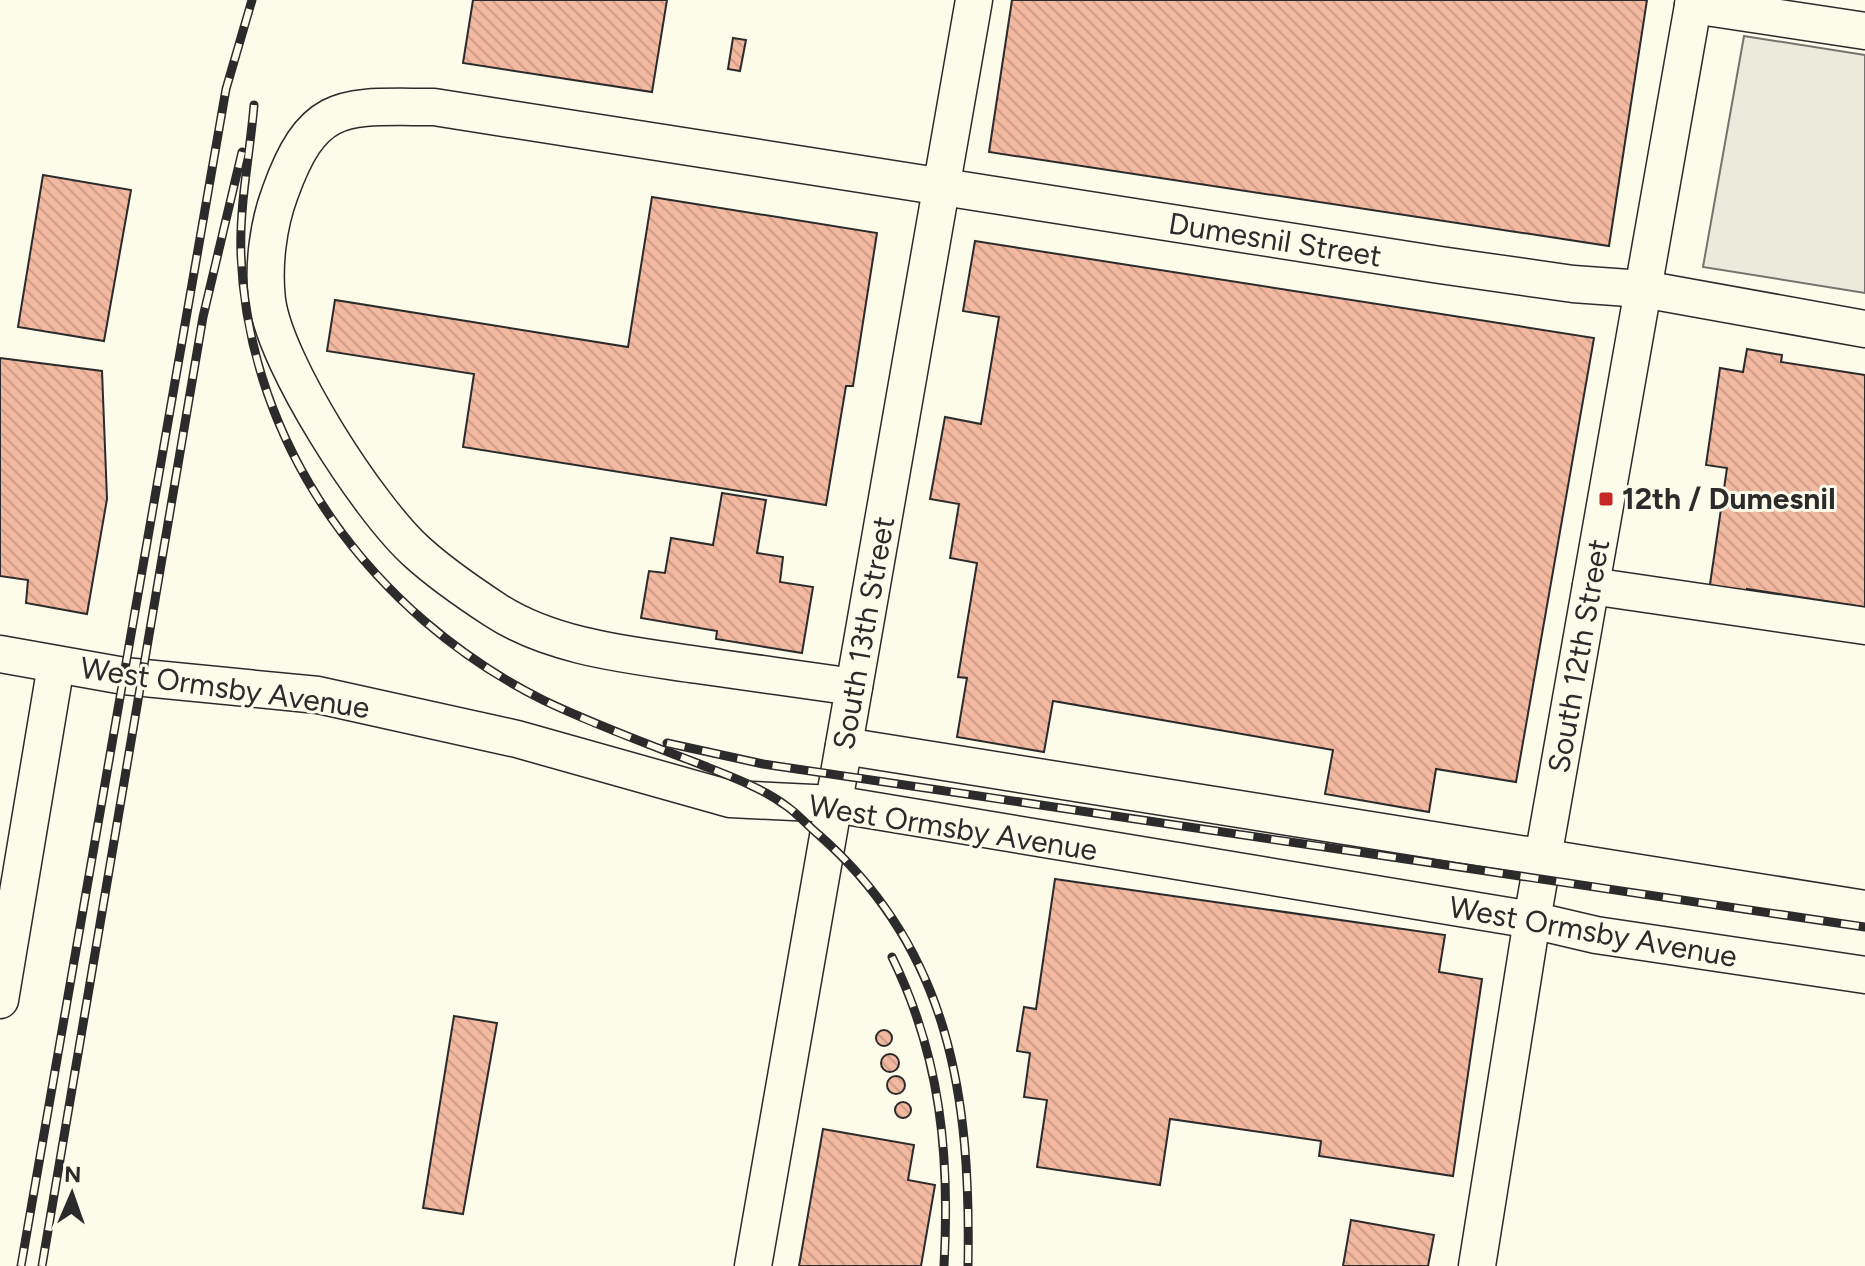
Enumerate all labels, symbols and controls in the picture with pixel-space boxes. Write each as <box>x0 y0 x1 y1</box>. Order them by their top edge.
street label: Dumesnil Street <box>1166 204 1384 275</box>
place label: 12th / Dumesnil <box>1622 480 1836 517</box>
marker: 12th / Dumesnil <box>1597 490 1615 508</box>
street label: South 13th Street <box>825 513 902 752</box>
street label: South 12th Street <box>1540 536 1617 776</box>
street label: West Ormsby Avenue <box>78 649 372 726</box>
street label: West Ormsby Avenue <box>806 786 1100 869</box>
street label: West Ormsby Avenue <box>1446 888 1740 975</box>
north arrow <box>32 1154 112 1234</box>
text: N <box>64 1161 82 1188</box>

